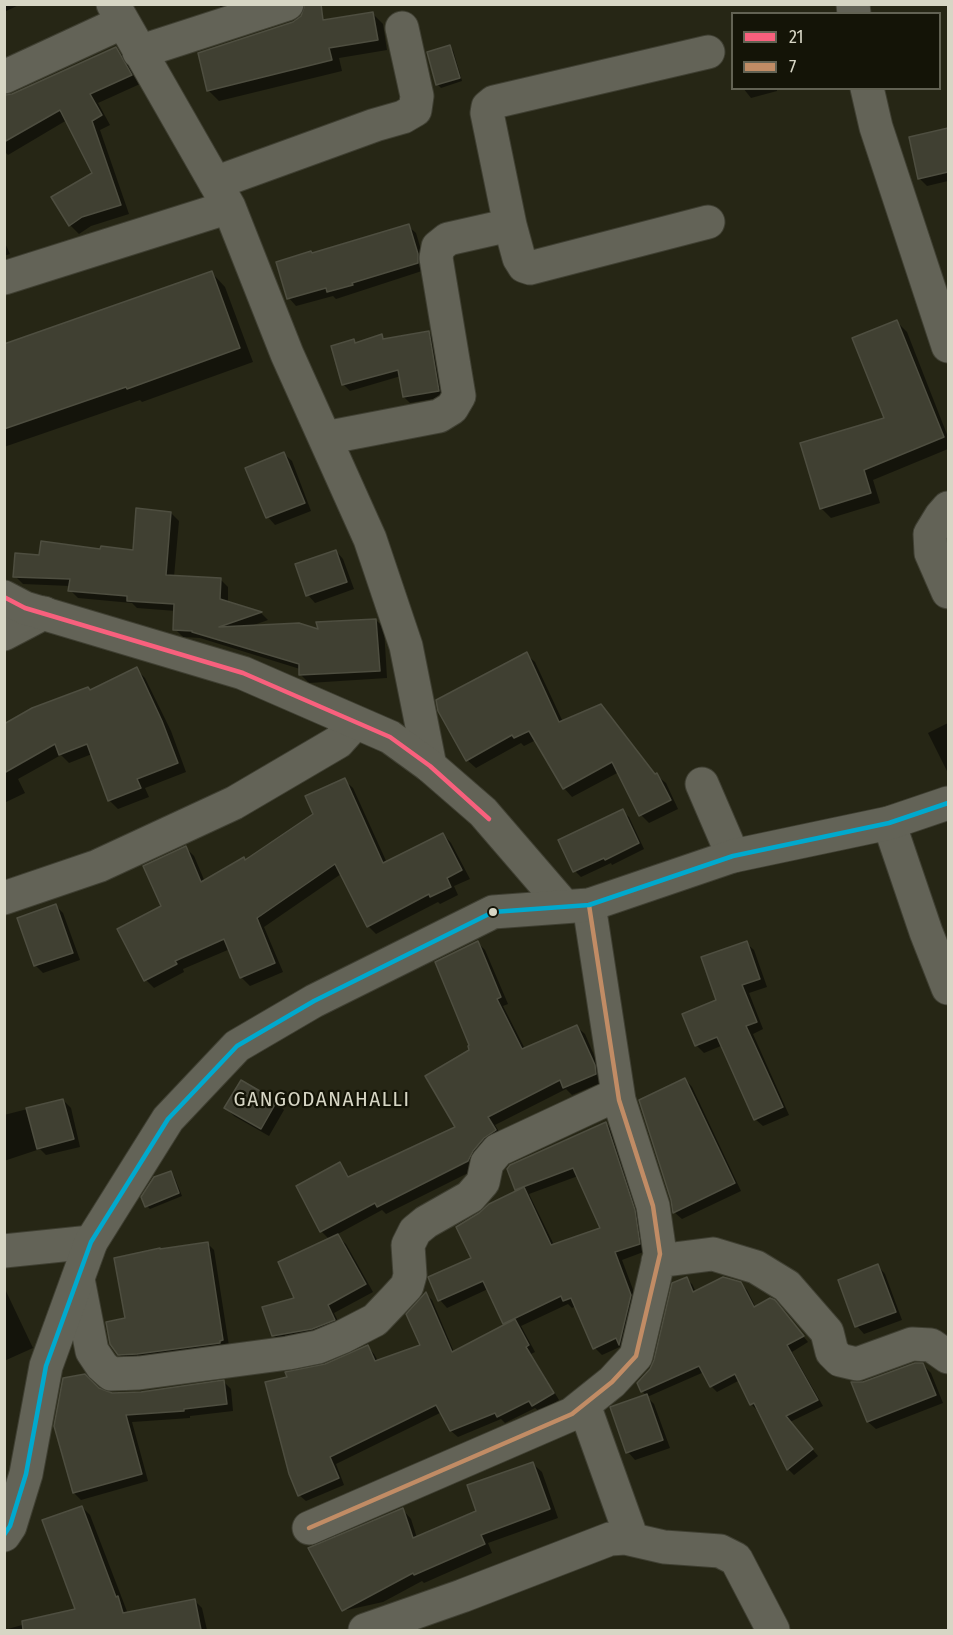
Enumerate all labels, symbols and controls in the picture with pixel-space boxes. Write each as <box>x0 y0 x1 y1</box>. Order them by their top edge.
legend <box>731 12 941 90</box>
text: 21 <box>789 26 804 48</box>
text: 7 <box>789 56 796 78</box>
unlabelled marker <box>487 906 499 918</box>
district label: GANGODANAHALLI <box>234 1087 410 1113</box>

